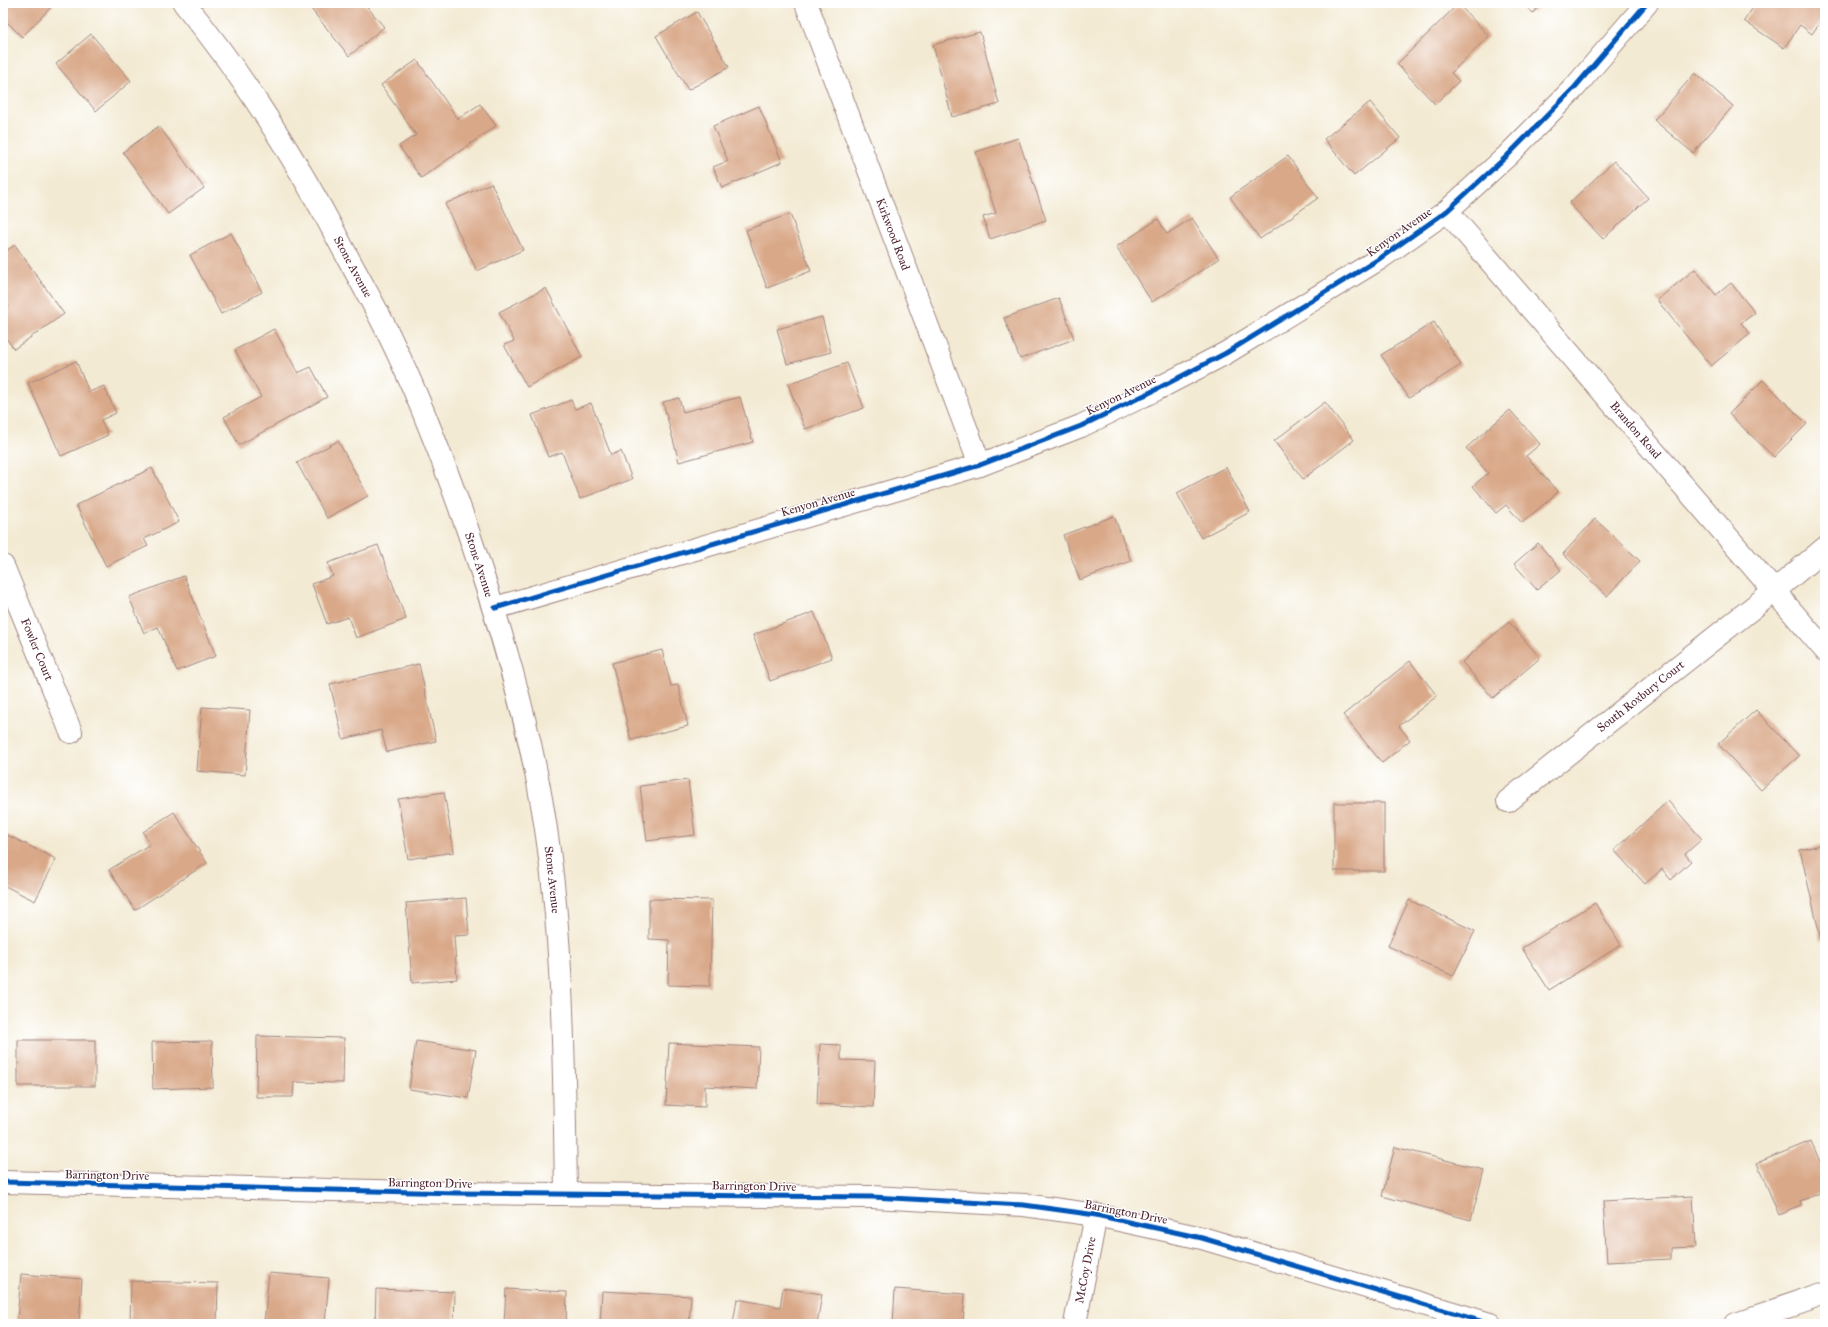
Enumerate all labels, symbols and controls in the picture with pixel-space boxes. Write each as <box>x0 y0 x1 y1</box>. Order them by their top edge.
street label: Kirkwood Road <box>873 196 913 272</box>
street label: Kenyon Avenue <box>1364 204 1434 260</box>
street label: Stone Avenue <box>331 234 375 300</box>
street label: Kenyon Avenue <box>1084 372 1158 418</box>
street label: Brandon Road <box>1607 399 1664 461</box>
street label: Kenyon Avenue <box>779 485 857 519</box>
street label: Stone Avenue <box>462 531 496 599</box>
street label: Fowler Court <box>18 616 56 683</box>
street label: South Roxbury Court <box>1594 657 1688 735</box>
street label: Stone Avenue <box>542 845 563 914</box>
street label: Barrington Drive <box>65 1167 149 1184</box>
street label: Barrington Drive <box>388 1175 472 1192</box>
street label: Barrington Drive <box>712 1178 796 1195</box>
street label: Barrington Drive <box>1083 1197 1169 1228</box>
street label: McCoy Drive <box>1072 1235 1099 1304</box>

